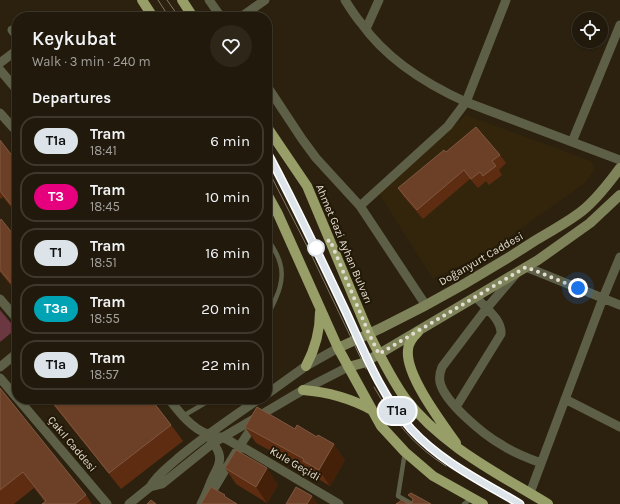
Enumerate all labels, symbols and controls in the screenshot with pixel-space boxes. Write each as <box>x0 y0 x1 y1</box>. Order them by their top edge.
map controls <box>572 12 608 48</box>
button: locate <box>572 12 608 48</box>
button: heart <box>210 25 252 67</box>
text: Keykubat <box>32 28 116 50</box>
text: Walk · 3 min · 240 m <box>32 54 151 69</box>
text: Departures <box>32 89 111 107</box>
text: Tram <box>90 125 126 143</box>
text: T1a <box>46 132 66 149</box>
text: 6 min <box>210 132 250 150</box>
text: 18:41 <box>90 143 117 158</box>
text: Tram <box>90 181 126 199</box>
street label: Ahmet Gazi Ayhan Bulvarı <box>313 182 375 306</box>
text: T3 <box>48 188 64 205</box>
text: 10 min <box>205 188 250 206</box>
text: 18:45 <box>90 199 120 214</box>
street label: Doğanyurt Caddesi <box>437 230 525 288</box>
text: Tram <box>90 237 126 255</box>
unlabelled marker <box>307 239 325 257</box>
text: T1 <box>50 244 62 261</box>
text: 16 min <box>205 244 250 262</box>
text: 18:51 <box>90 255 117 270</box>
your location <box>568 278 588 298</box>
text: Tram <box>90 293 126 311</box>
text: T3a <box>44 300 68 317</box>
text: 20 min <box>201 300 250 318</box>
text: 18:55 <box>90 311 120 326</box>
text: Tram <box>90 349 126 367</box>
text: T1a <box>46 356 66 373</box>
text: 22 min <box>201 356 250 374</box>
text: 18:57 <box>90 367 119 382</box>
line badge: T1a <box>374 398 420 424</box>
text: T1a <box>387 402 407 419</box>
street label: Çakıl Caddesi <box>45 414 99 474</box>
street label: Kule Geçidi <box>267 444 323 484</box>

